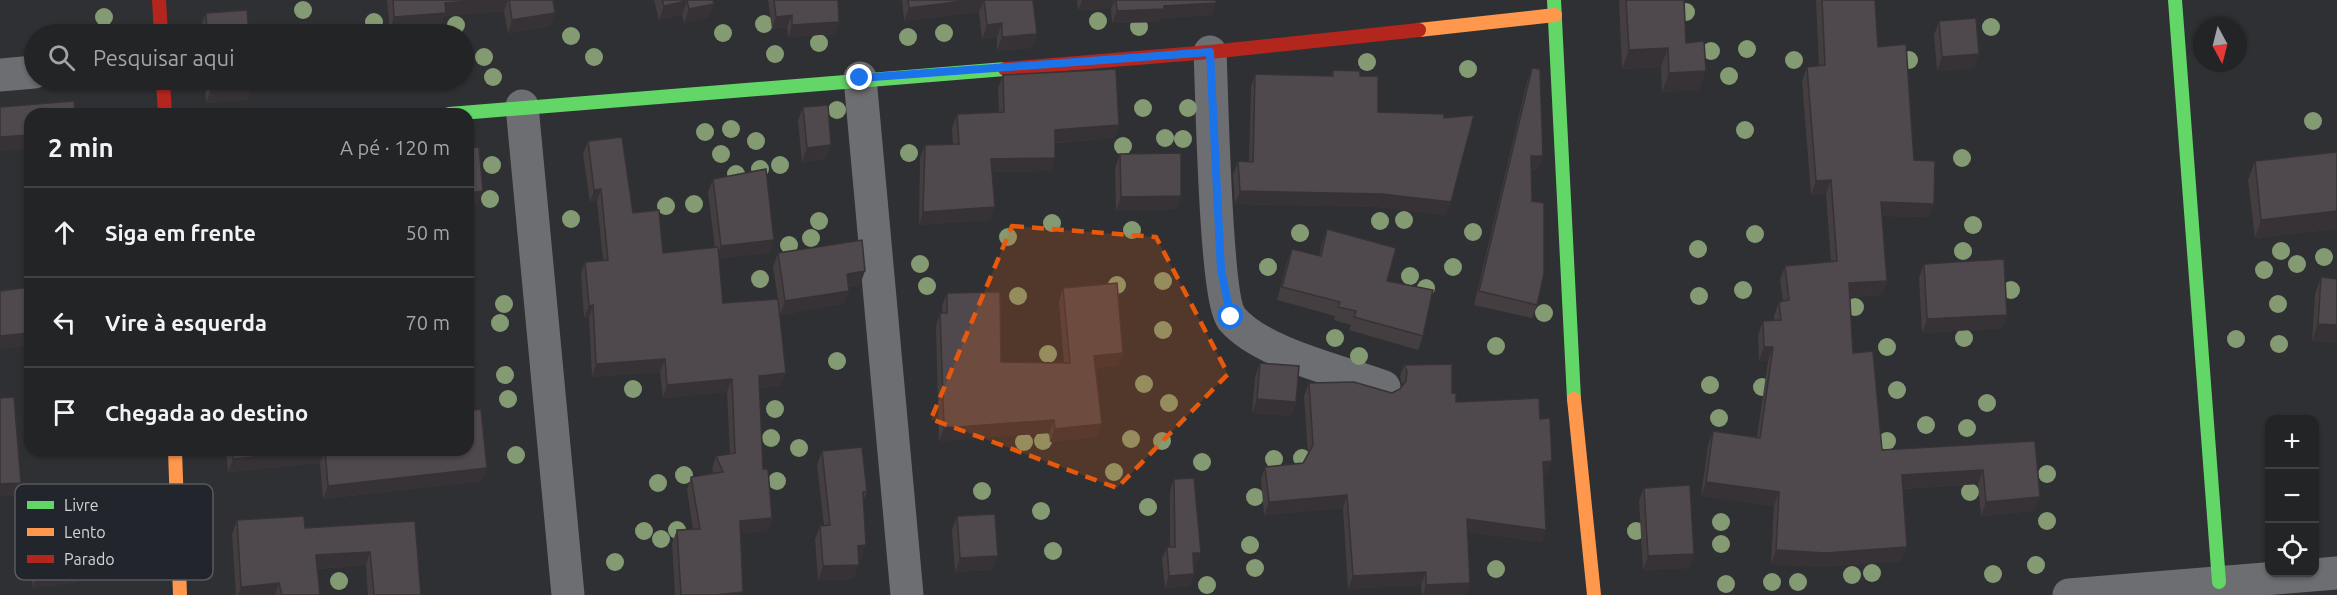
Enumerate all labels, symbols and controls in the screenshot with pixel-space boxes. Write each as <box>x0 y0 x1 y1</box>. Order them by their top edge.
north arrow <box>2193 18 2247 72</box>
search box <box>24 24 474 90</box>
icon: search <box>45 41 78 74</box>
text: Pesquisar aqui <box>93 45 235 70</box>
route end <box>846 64 872 90</box>
text: 2 min <box>48 133 114 162</box>
text: A pé · 120 m <box>340 136 450 159</box>
icon: ahead <box>48 216 81 249</box>
text: Siga em frente <box>105 220 256 245</box>
text: 50 m <box>406 221 450 244</box>
route start <box>1217 303 1243 329</box>
icon: left <box>48 306 81 339</box>
text: Vire à esquerda <box>105 310 267 335</box>
text: 70 m <box>406 311 450 334</box>
icon: arrive <box>48 396 81 429</box>
text: Chegada ao destino <box>105 400 308 425</box>
map controls <box>2265 415 2319 577</box>
button: + <box>2265 415 2319 469</box>
button: − <box>2265 469 2319 523</box>
legend <box>15 484 213 580</box>
text: Livre <box>64 496 99 514</box>
text: Lento <box>64 523 106 541</box>
button: locate <box>2265 523 2319 577</box>
text: Parado <box>64 550 115 568</box>

